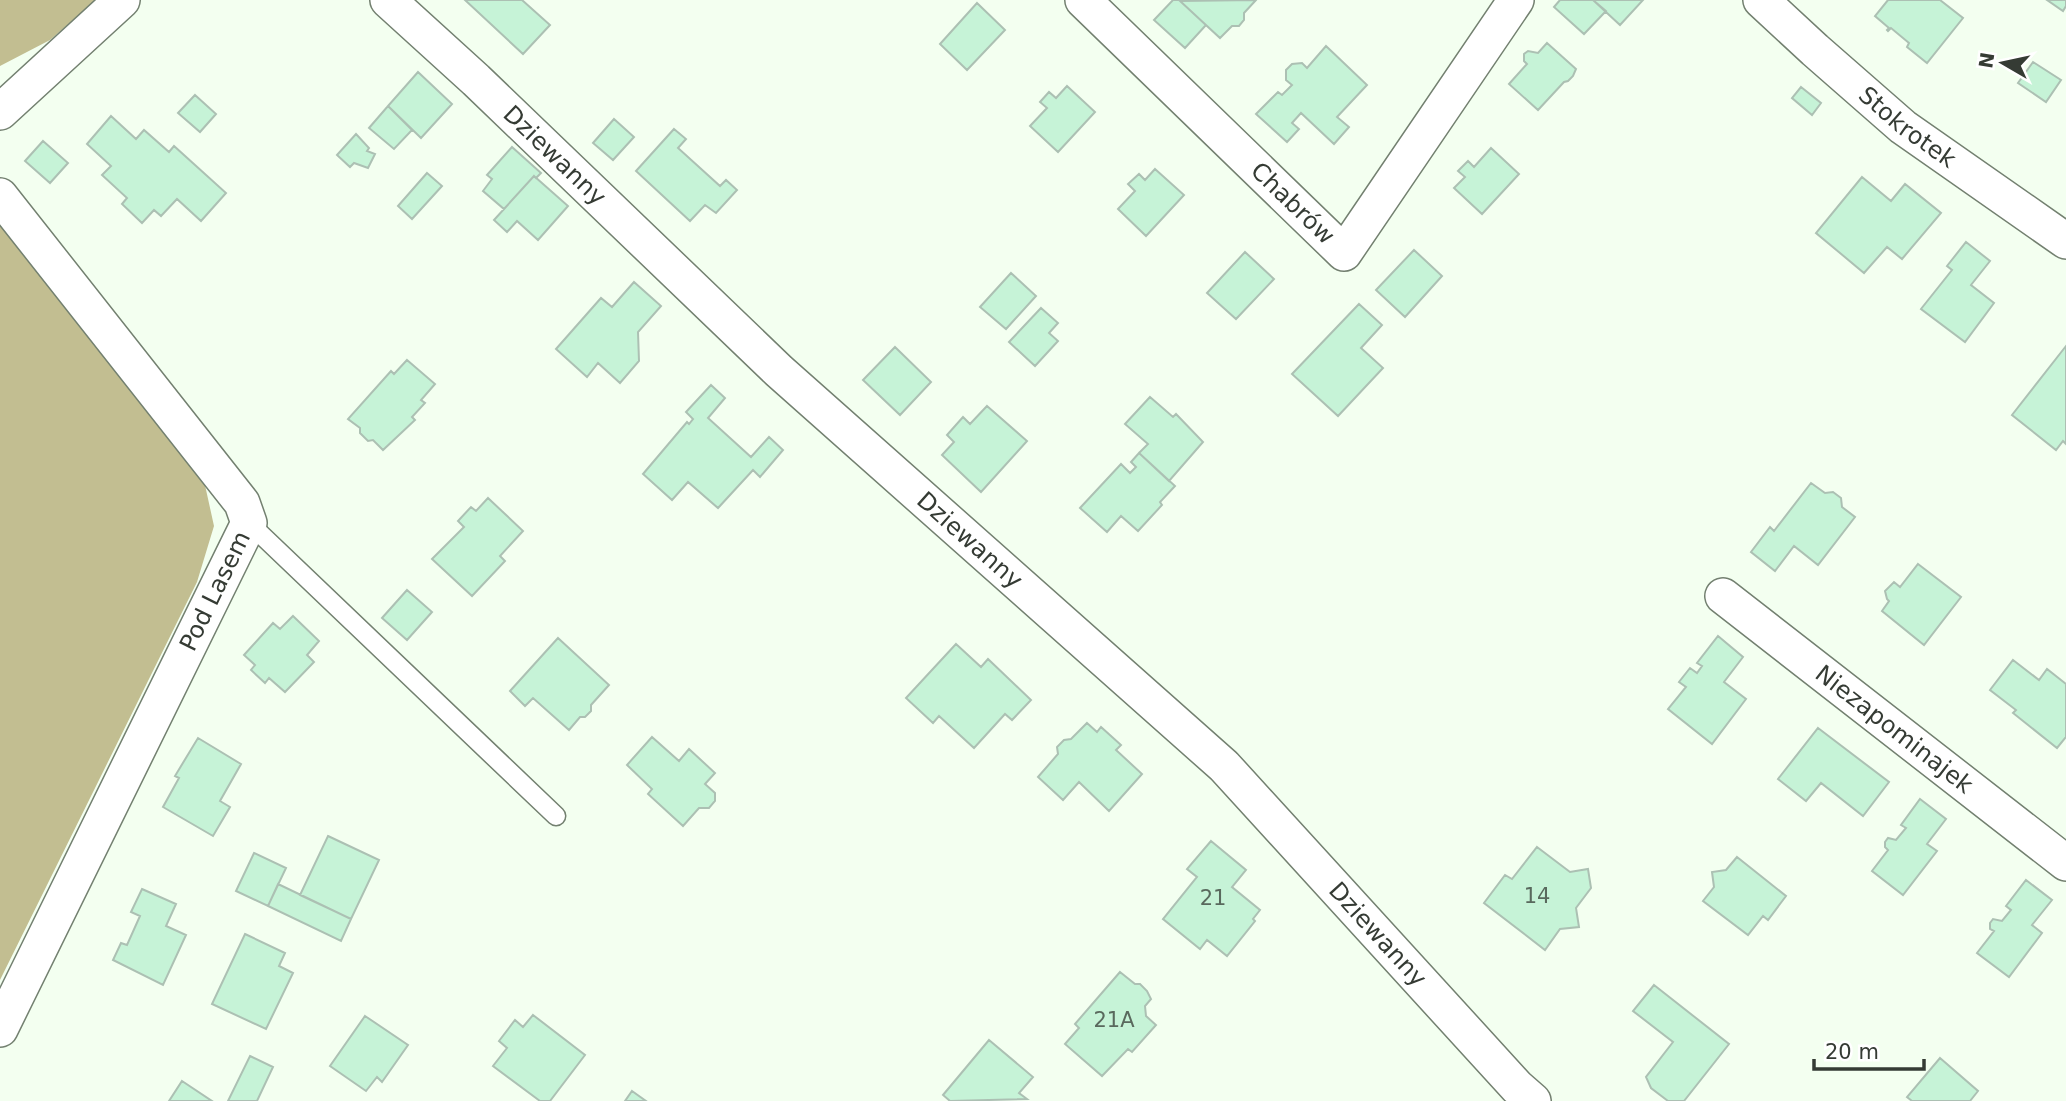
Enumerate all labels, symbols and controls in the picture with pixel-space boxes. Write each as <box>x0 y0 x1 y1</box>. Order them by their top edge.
north arrow <box>1968 28 2038 98</box>
text: N <box>1974 51 1998 70</box>
street label: Stokrotek <box>1853 81 1961 174</box>
street label: Dziewanny <box>498 100 612 211</box>
street label: Chabrów <box>1245 156 1340 250</box>
street label: Dziewanny <box>911 486 1028 594</box>
street label: Pod Lasem <box>174 526 256 656</box>
street label: Niezapominajek <box>1810 659 1979 799</box>
street label: Dziewanny <box>1323 876 1432 992</box>
house number: 14 <box>1524 884 1550 908</box>
house number: 21 <box>1200 886 1226 910</box>
house number: 21A <box>1093 1008 1135 1032</box>
scale bar <box>1814 1028 1924 1072</box>
text: 20 m <box>1825 1040 1879 1064</box>

